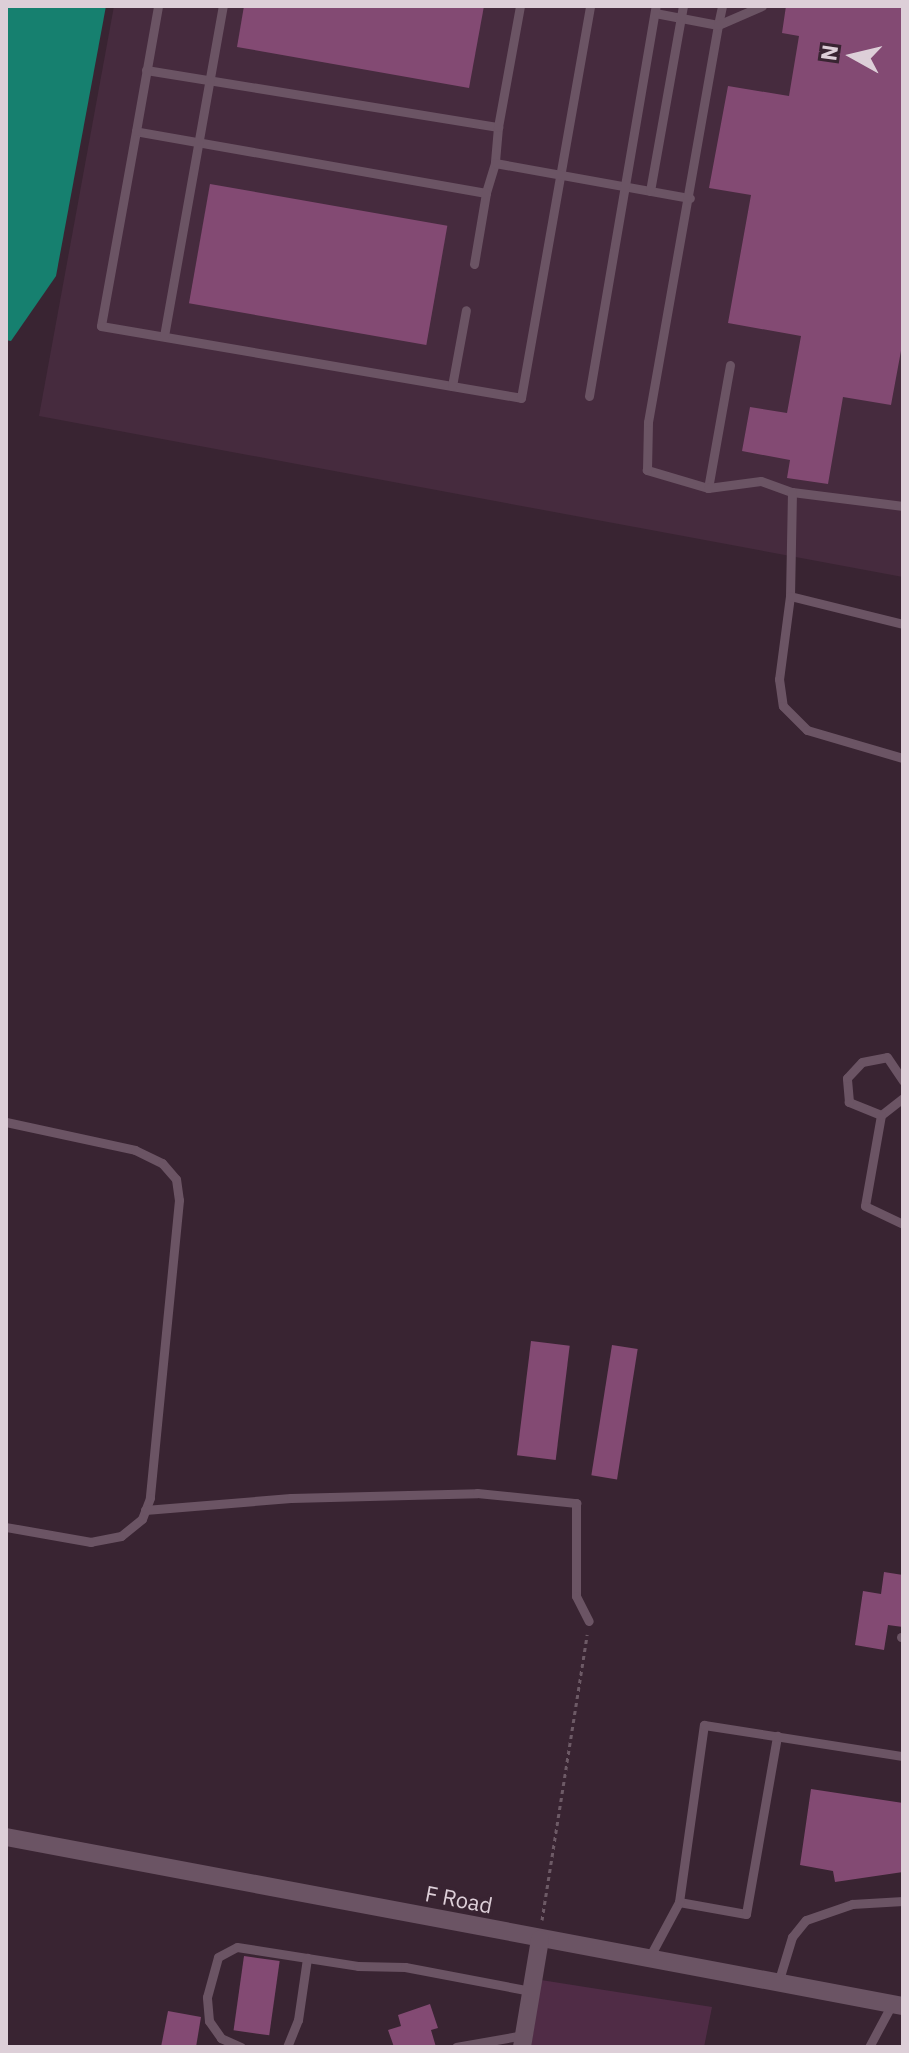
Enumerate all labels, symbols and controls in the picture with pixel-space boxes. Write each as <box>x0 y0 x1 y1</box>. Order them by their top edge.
north arrow <box>813 16 893 96</box>
text: N <box>813 43 844 62</box>
street label: F Road <box>423 1880 495 1918</box>

